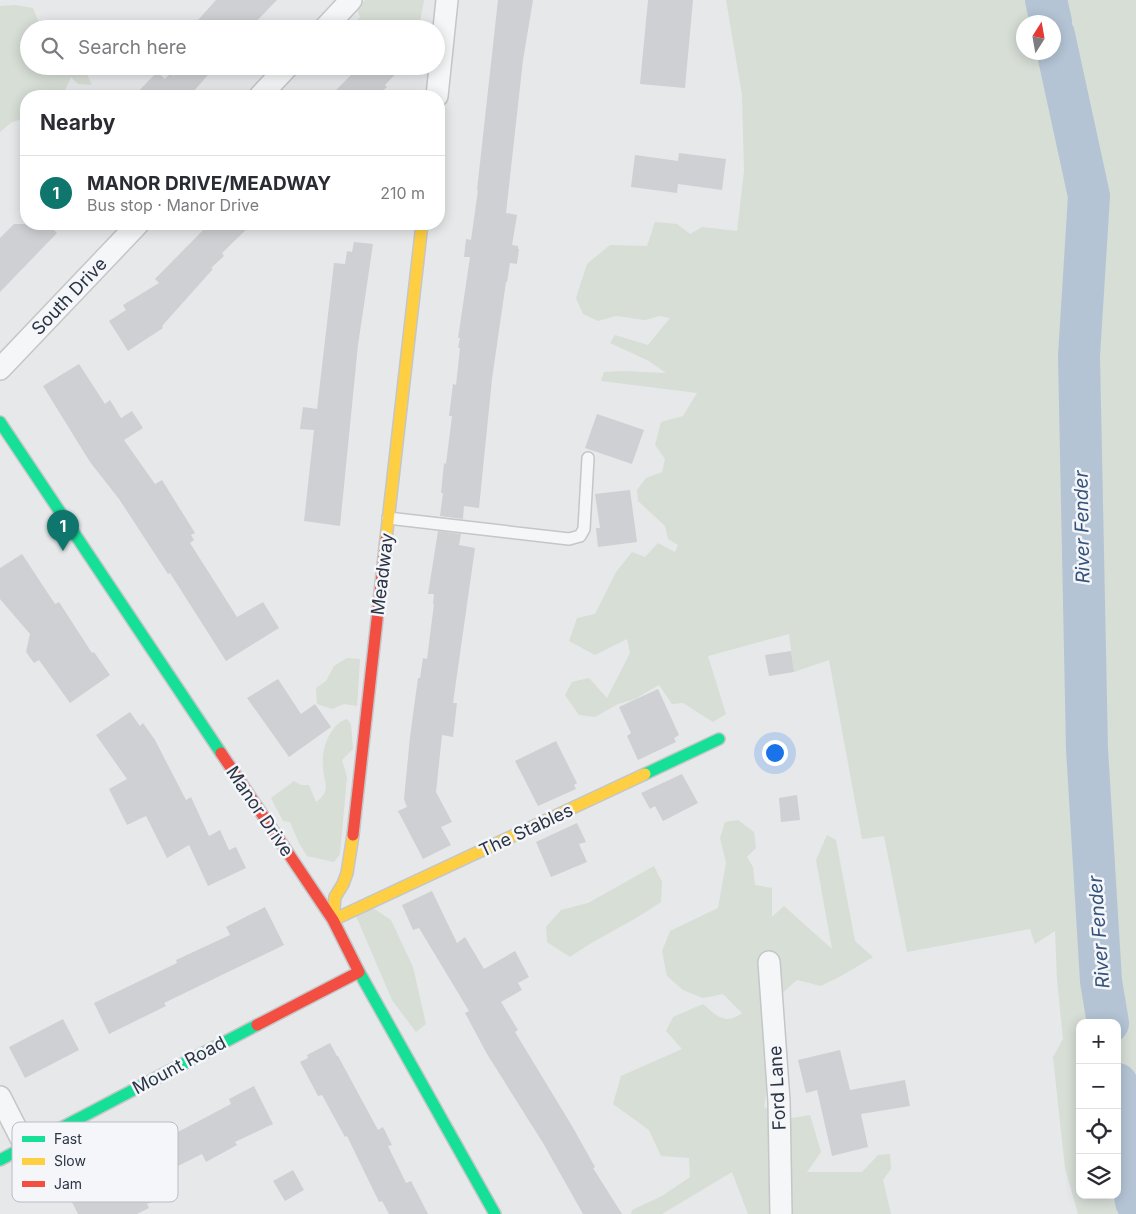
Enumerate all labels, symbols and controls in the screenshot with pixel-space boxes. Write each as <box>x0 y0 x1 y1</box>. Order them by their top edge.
north arrow <box>1016 15 1061 60</box>
search box <box>20 20 445 75</box>
icon: search <box>38 34 66 62</box>
text: Search here <box>78 36 187 59</box>
text: Nearby <box>40 110 115 135</box>
text: MANOR DRIVE/MEADWAY <box>87 172 331 195</box>
text: 1 <box>53 183 59 203</box>
text: 210 m <box>380 183 425 203</box>
text: Bus stop · Manor Drive <box>87 195 259 215</box>
street label: South Drive <box>27 253 111 339</box>
water label: River Fender <box>1070 469 1094 584</box>
pin: 1 <box>47 510 79 551</box>
street label: Meadway <box>367 532 397 616</box>
your location <box>762 740 788 766</box>
street label: Manor Drive <box>222 762 298 860</box>
street label: The Stables <box>476 799 576 861</box>
water label: River Fender <box>1084 874 1114 989</box>
map controls <box>1076 1019 1121 1199</box>
button: + <box>1076 1019 1121 1064</box>
street label: Mount Road <box>129 1032 229 1098</box>
street label: Ford Lane <box>764 1045 790 1131</box>
button: − <box>1076 1064 1121 1109</box>
button: locate <box>1076 1109 1121 1154</box>
legend <box>12 1122 178 1202</box>
text: Fast <box>54 1130 82 1147</box>
text: Slow <box>54 1152 86 1169</box>
button: layers <box>1076 1154 1121 1199</box>
text: Jam <box>54 1175 82 1192</box>

